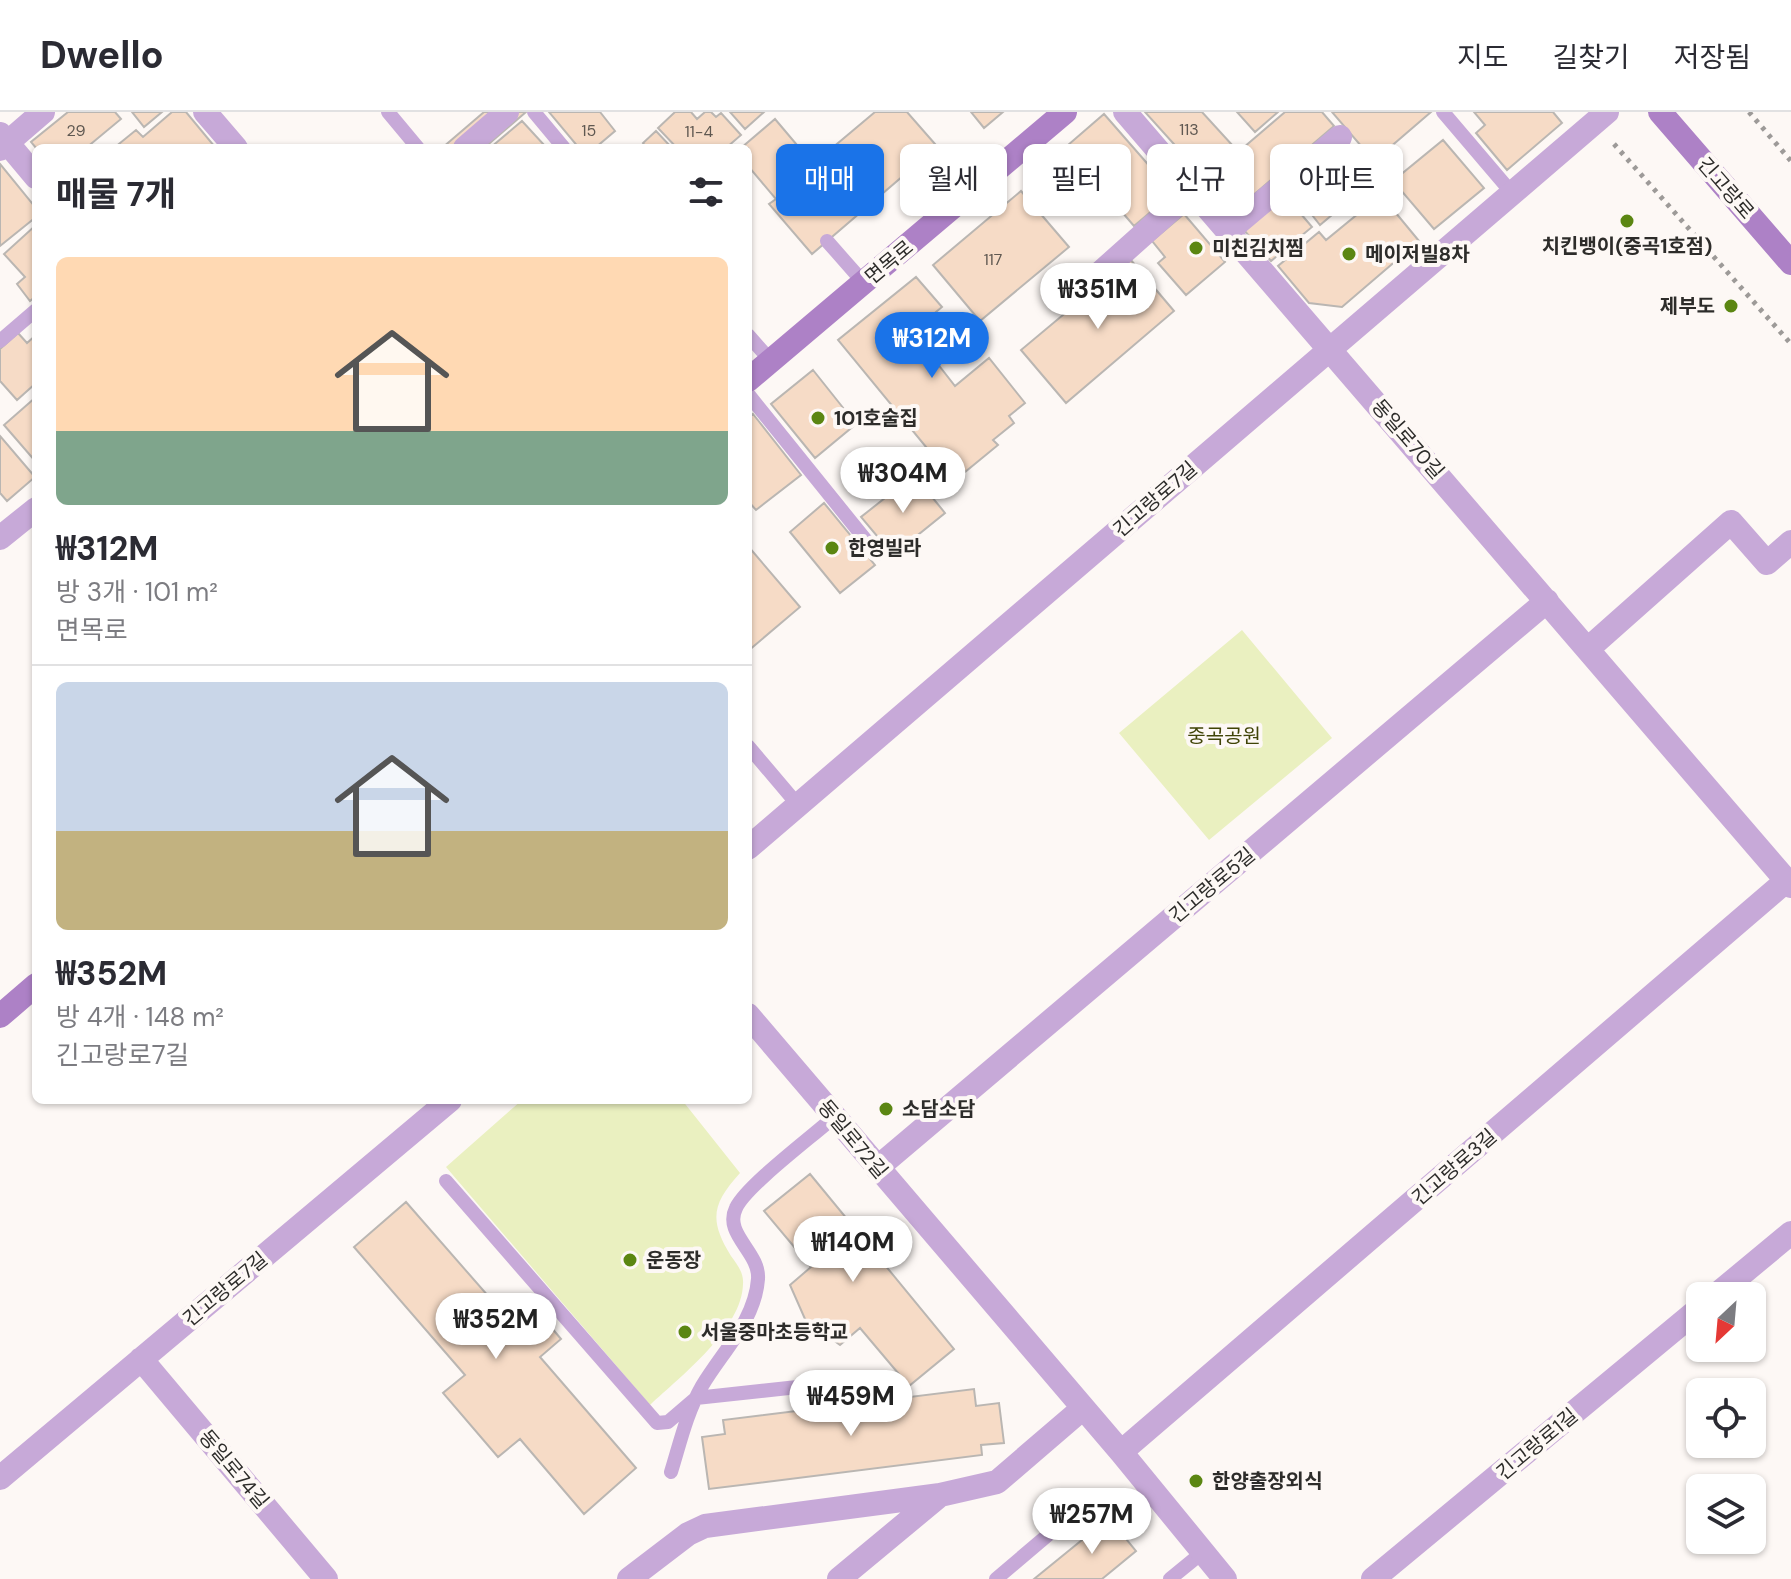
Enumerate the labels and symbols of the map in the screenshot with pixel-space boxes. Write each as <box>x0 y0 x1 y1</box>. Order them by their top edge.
house number: 113 <box>1179 119 1199 140</box>
house number: 29 <box>66 120 86 141</box>
house number: 15 <box>582 120 596 141</box>
house number: 11-4 <box>685 121 713 142</box>
street label: 긴고랑로 <box>1692 152 1760 224</box>
marker: 치킨뱅이(중곡1호점) <box>1618 212 1636 230</box>
place label: 치킨뱅이(중곡1호점) <box>1542 233 1712 259</box>
street label: 면목로 <box>859 234 919 290</box>
place label: 미친김치찜 <box>1212 235 1304 261</box>
marker: 미친김치찜 <box>1187 239 1205 257</box>
place label: 메이저빌8차 <box>1365 241 1470 267</box>
marker: 메이저빌8차 <box>1340 245 1358 263</box>
house number: 117 <box>984 249 1002 270</box>
pin: ₩351M <box>1042 263 1154 331</box>
place label: 제부도 <box>1660 293 1715 319</box>
marker: 제부도 <box>1722 297 1740 315</box>
pin: ₩312M <box>876 312 988 380</box>
street label: 동일로70길 <box>1366 394 1450 484</box>
place label: 101호술집 <box>834 405 918 431</box>
marker: 101호술집 <box>809 409 827 427</box>
pin: ₩304M <box>847 447 959 515</box>
street label: 긴고랑로7길 <box>1108 456 1202 542</box>
place label: 한영빌라 <box>848 535 922 561</box>
marker: 한영빌라 <box>823 539 841 557</box>
park label: 중곡공원 <box>1187 723 1261 749</box>
street label: 긴고랑로5길 <box>1164 842 1260 928</box>
street label: 동일로72길 <box>812 1094 894 1184</box>
place label: 소담소담 <box>902 1096 976 1122</box>
marker: 소담소담 <box>877 1100 895 1118</box>
street label: 긴고랑로3길 <box>1406 1123 1502 1211</box>
pin: ₩140M <box>797 1216 909 1284</box>
street label: 긴고랑로7길 <box>177 1246 273 1332</box>
place label: 운동장 <box>646 1247 701 1273</box>
marker: 운동장 <box>621 1251 639 1269</box>
north arrow <box>1686 1282 1766 1362</box>
pin: ₩352M <box>440 1293 552 1361</box>
place label: 서울중마초등학교 <box>701 1319 848 1345</box>
marker: 서울중마초등학교 <box>676 1323 694 1341</box>
pin: ₩459M <box>795 1370 907 1438</box>
street label: 긴고랑로1길 <box>1491 1402 1583 1486</box>
street label: 동일로74길 <box>193 1424 275 1514</box>
place label: 한양출장외식 <box>1212 1468 1322 1494</box>
marker: 한양출장외식 <box>1187 1472 1205 1490</box>
pin: ₩257M <box>1036 1488 1148 1556</box>

